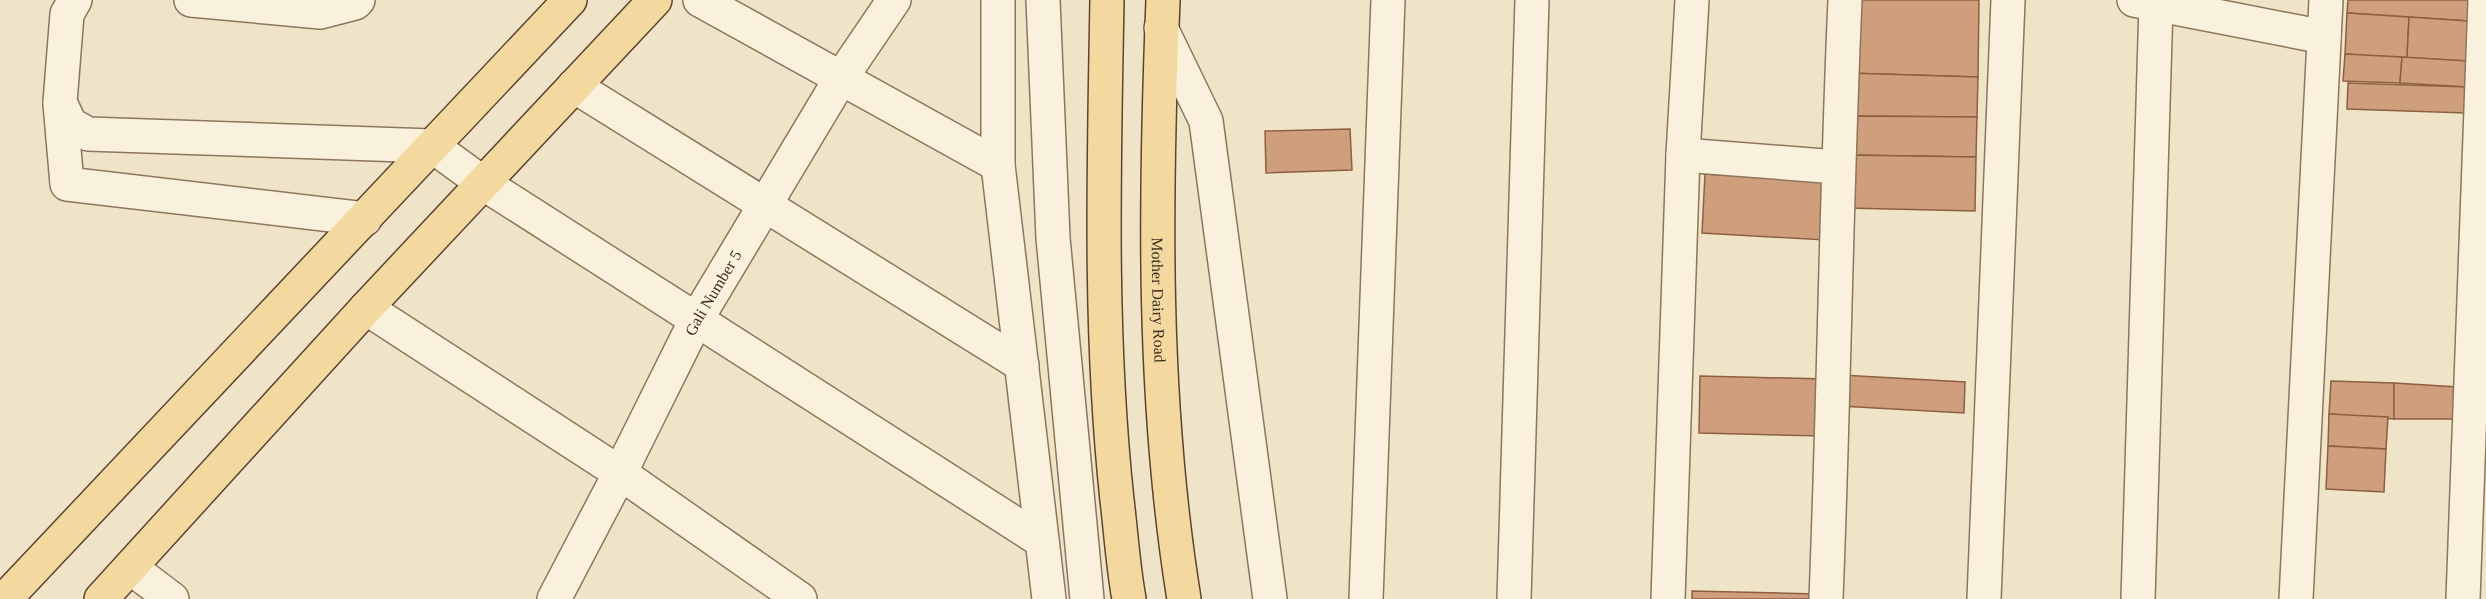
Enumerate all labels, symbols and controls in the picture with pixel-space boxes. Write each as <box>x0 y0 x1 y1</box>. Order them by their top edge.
street label: Mother Dairy Road <box>1149 237 1169 363</box>
street label: Gali Number 5 <box>681 247 744 338</box>

